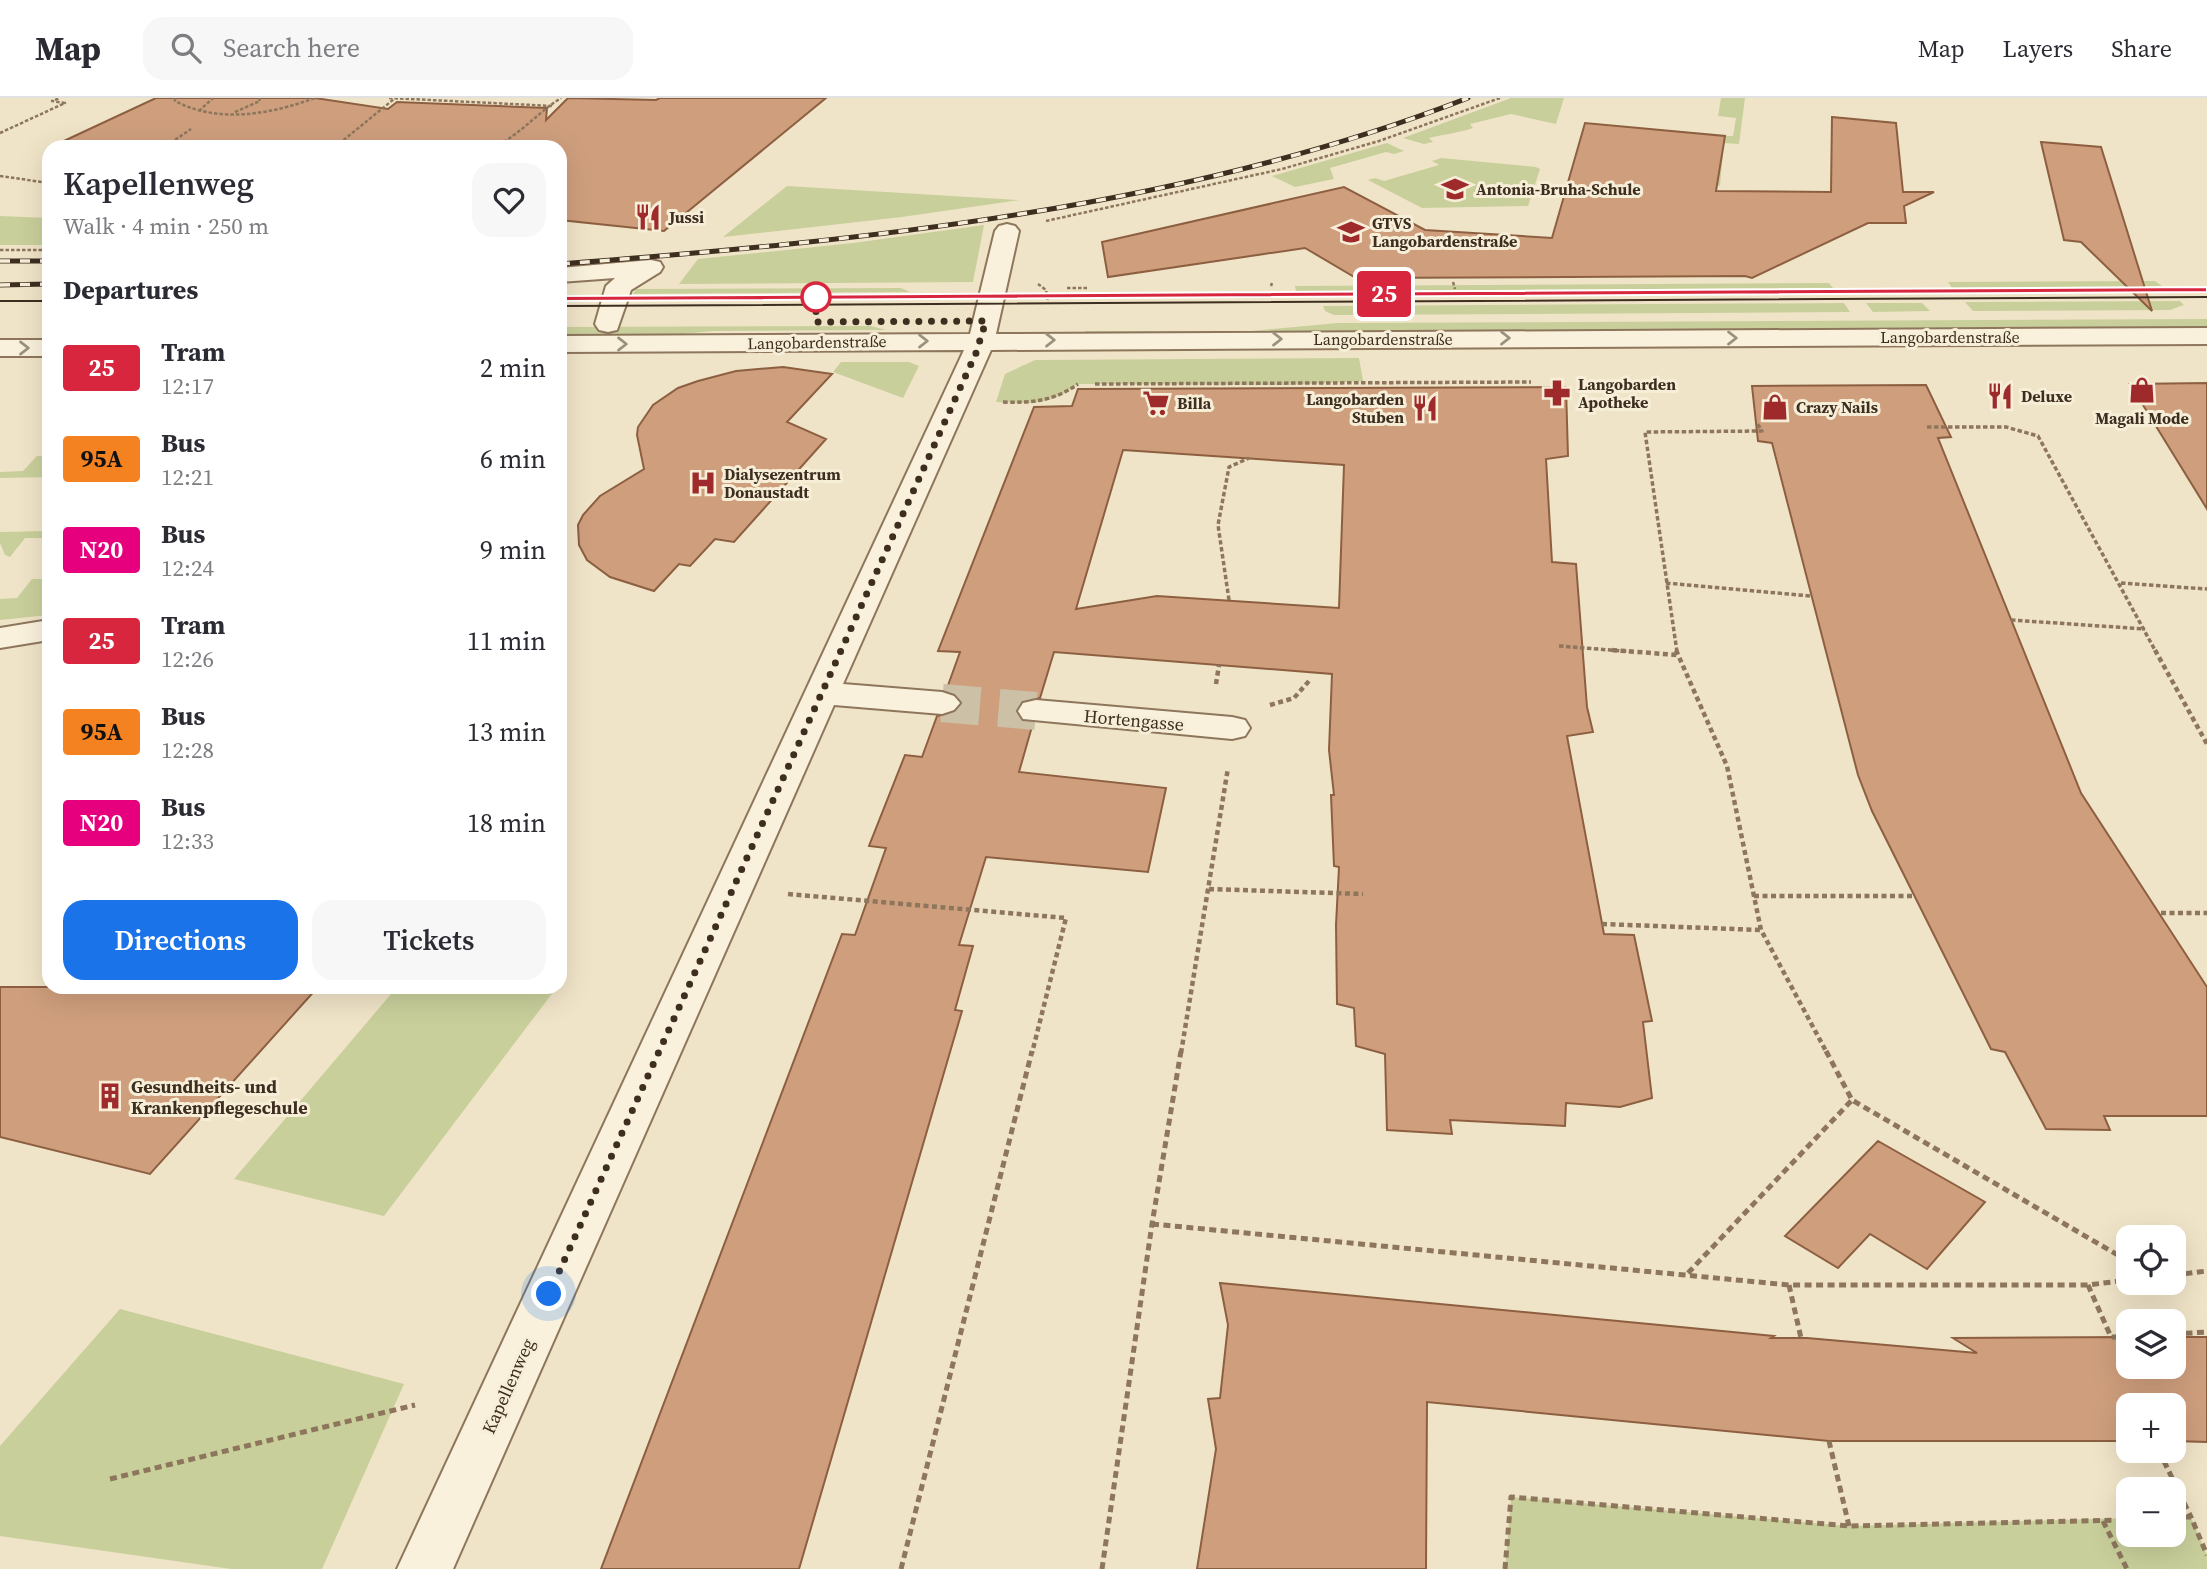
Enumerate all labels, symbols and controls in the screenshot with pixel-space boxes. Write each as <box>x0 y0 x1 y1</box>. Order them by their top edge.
search box <box>143 17 633 80</box>
text: Map <box>35 26 101 71</box>
icon: search <box>167 29 205 67</box>
text: Search here <box>223 30 360 66</box>
text: Map <box>1918 32 1965 65</box>
text: Layers <box>2003 32 2073 65</box>
text: Share <box>2111 32 2172 65</box>
text: Kapellenweg <box>63 161 254 206</box>
button: heart <box>472 163 546 237</box>
school or university icon: Antonia-Bruha-Schule <box>1440 174 1470 204</box>
place label: Antonia-Bruha-Schule <box>1476 178 1641 200</box>
restaurant icon: Jussi <box>633 202 663 232</box>
place label: Jussi <box>668 206 704 228</box>
text: Walk · 4 min · 250 m <box>63 210 269 242</box>
place label: GTVS Langobardenstraße <box>1372 212 1517 252</box>
school or university icon: GTVS Langobardenstraße <box>1336 217 1366 247</box>
line badge: 25 <box>1352 271 1416 317</box>
text: Departures <box>63 272 198 308</box>
text: 25 <box>1371 277 1397 310</box>
unlabelled marker <box>801 282 831 312</box>
street label: Langobardenstraße <box>1880 326 2020 348</box>
street label: Langobardenstraße <box>1313 328 1453 350</box>
street label: Langobardenstraße <box>747 330 887 354</box>
one-way arrow <box>1500 330 1510 346</box>
one-way arrow <box>1727 330 1738 346</box>
one-way arrow <box>1272 331 1283 347</box>
one-way arrow <box>1045 332 1055 348</box>
one-way arrow <box>918 333 929 349</box>
text: Tram <box>161 334 225 370</box>
one-way arrow <box>617 336 627 352</box>
one-way arrow <box>20 340 30 356</box>
text: 2 min <box>480 350 546 386</box>
text: 25 <box>88 351 115 384</box>
text: 12:17 <box>161 370 214 402</box>
place label: Langobarden Apotheke <box>1578 373 1676 413</box>
shop icon: Magali Mode <box>2127 375 2157 405</box>
pharmacy icon: Langobarden Apotheke <box>1542 378 1572 408</box>
restaurant icon: Deluxe <box>1985 381 2015 411</box>
place label: Deluxe <box>2021 385 2072 407</box>
supermarket icon: Billa <box>1141 388 1171 418</box>
place label: Langobarden Stuben <box>1306 388 1404 428</box>
place label: Billa <box>1177 392 1212 414</box>
shop icon: Crazy Nails <box>1760 392 1790 422</box>
restaurant icon: Langobarden Stuben <box>1410 393 1440 423</box>
place label: Crazy Nails <box>1796 396 1878 418</box>
place label: Magali Mode <box>2095 407 2189 429</box>
text: Bus <box>161 425 205 461</box>
text: 6 min <box>480 441 546 477</box>
text: 95A <box>80 442 123 475</box>
text: 12:21 <box>161 461 214 493</box>
place label: Dialysezentrum Donaustadt <box>724 463 841 503</box>
hospital icon: Dialysezentrum Donaustadt <box>688 468 718 498</box>
text: Bus <box>161 516 205 552</box>
text: 9 min <box>480 532 546 568</box>
text: N20 <box>80 533 123 566</box>
text: 12:24 <box>161 552 214 584</box>
text: Tram <box>161 607 225 643</box>
text: 11 min <box>467 623 546 659</box>
text: 25 <box>88 624 115 657</box>
text: 12:26 <box>161 643 214 675</box>
text: Bus <box>161 698 205 734</box>
street label: Hortengasse <box>1083 703 1185 737</box>
text: 13 min <box>467 714 546 750</box>
text: 95A <box>80 715 123 748</box>
text: 12:28 <box>161 734 214 766</box>
text: Bus <box>161 789 205 825</box>
text: 18 min <box>467 805 546 841</box>
text: N20 <box>80 806 123 839</box>
text: 12:33 <box>161 825 214 857</box>
button: Directions <box>63 900 298 980</box>
button: Tickets <box>312 900 546 980</box>
place label: Gesundheits- und Krankenpflegeschule <box>131 1074 308 1120</box>
building icon: Gesundheits- und Krankenpflegeschule <box>95 1081 125 1111</box>
map controls <box>2116 1225 2186 1547</box>
button: locate <box>2116 1225 2186 1295</box>
your location <box>531 1276 566 1311</box>
button: layers <box>2116 1309 2186 1379</box>
street label: Kapellenweg <box>476 1334 540 1438</box>
button: + <box>2116 1393 2186 1463</box>
button: − <box>2116 1477 2186 1547</box>

